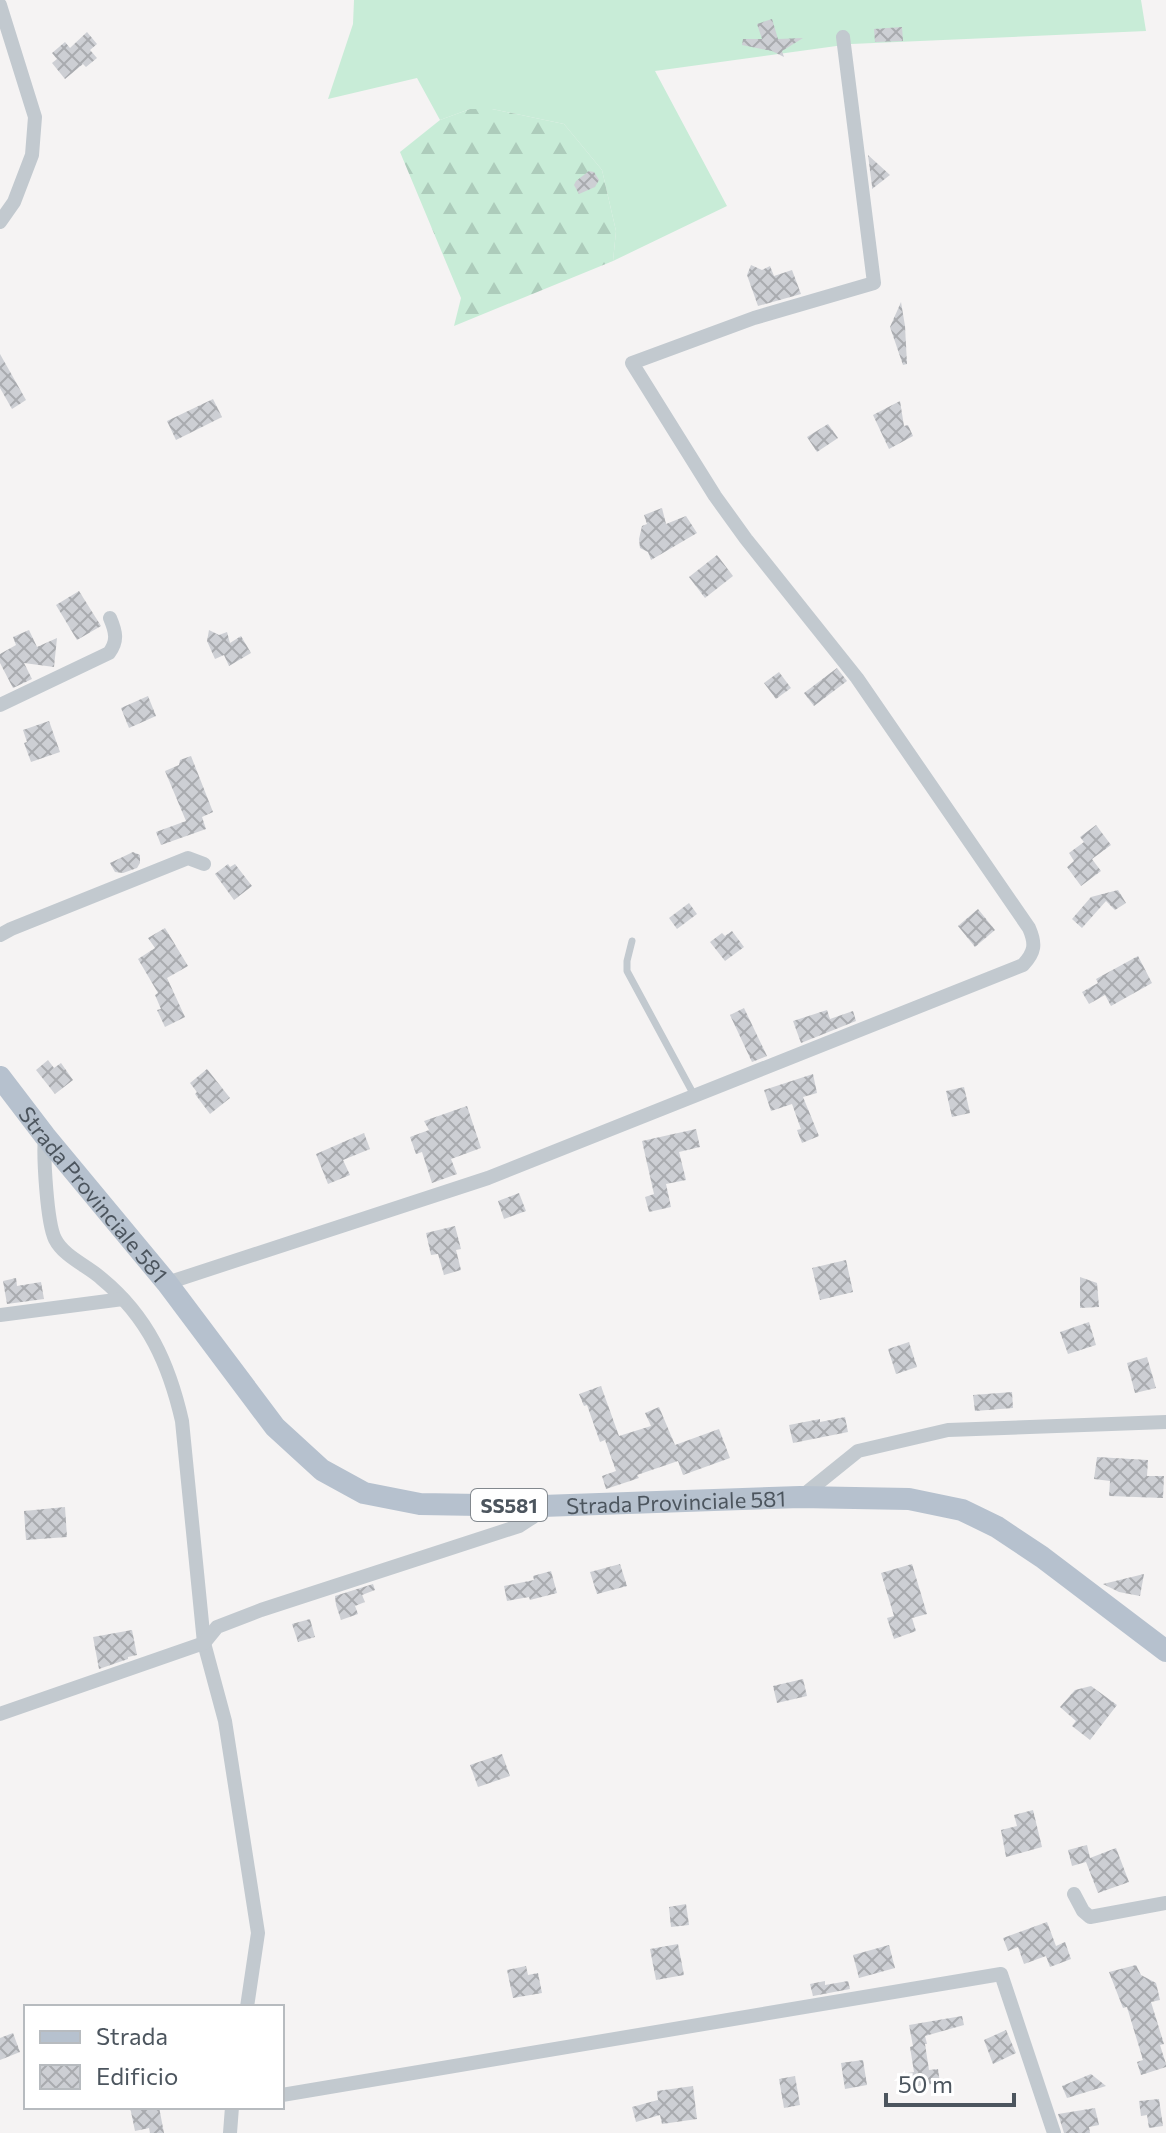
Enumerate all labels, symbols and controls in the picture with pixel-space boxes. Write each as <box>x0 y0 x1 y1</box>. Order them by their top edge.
street label: Strada Provinciale 581 <box>14 1101 174 1287</box>
street label: Strada Provinciale 581 <box>566 1484 786 1519</box>
road number: SS581 <box>471 1489 547 1521</box>
legend <box>24 2005 284 2109</box>
text: Strada <box>96 2021 168 2050</box>
scale bar <box>886 2057 1014 2107</box>
text: Edificio <box>96 2061 178 2090</box>
text: 50 m <box>898 2069 953 2098</box>

